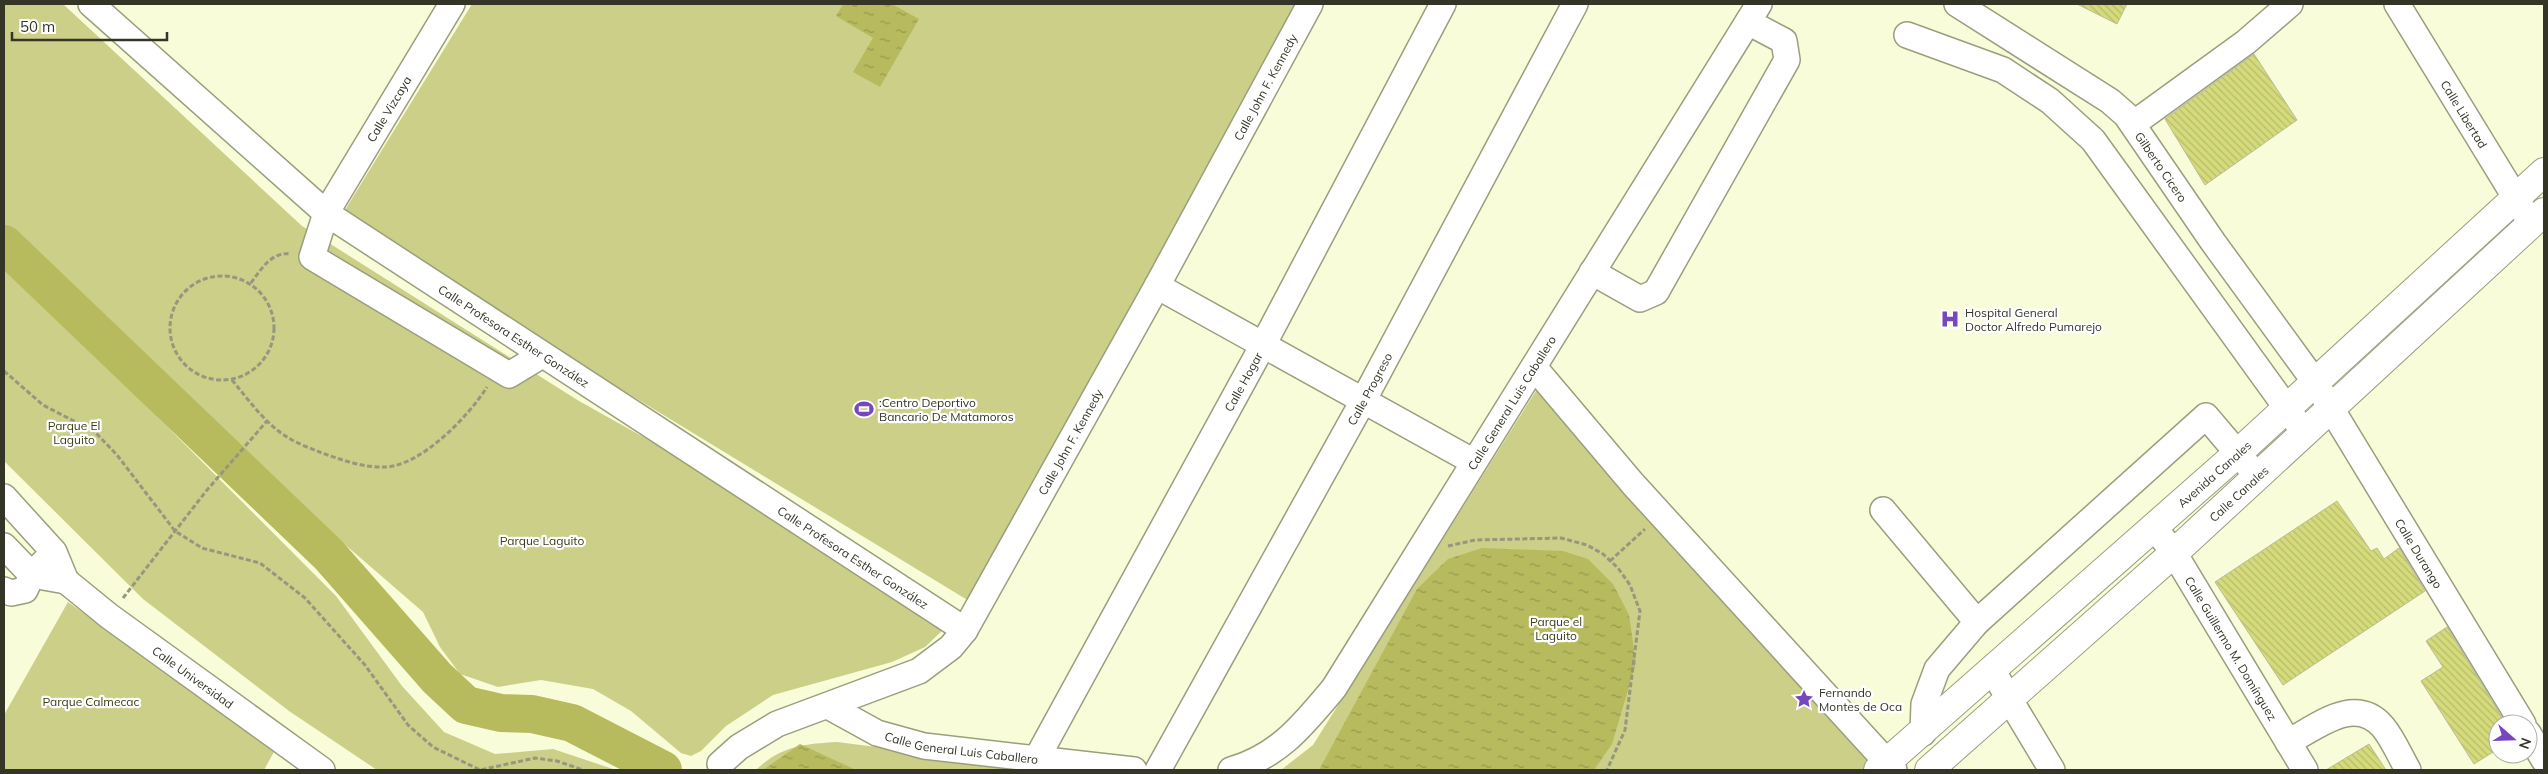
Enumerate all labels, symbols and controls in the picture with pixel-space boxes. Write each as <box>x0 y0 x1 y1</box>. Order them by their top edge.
scale bar <box>12 10 168 42</box>
text: 50 m <box>20 17 55 36</box>
street label: Calle John F. Kennedy <box>1230 30 1300 143</box>
street label: Calle Vizcaya <box>363 73 415 145</box>
street label: Calle Libertad <box>2438 77 2491 151</box>
street label: Gilberto Cicero <box>2132 129 2191 205</box>
street label: Calle Profesora Esther González <box>436 281 592 390</box>
place label: Hospital General Doctor Alfredo Pumarejo <box>1965 305 2102 334</box>
hospital icon: Hospital General Doctor Alfredo Pumarejo <box>1939 308 1961 330</box>
street label: Calle General Luis Caballero <box>1464 333 1559 473</box>
street label: Calle Hogar <box>1221 349 1266 414</box>
street label: Calle Progreso <box>1344 350 1395 428</box>
street label: Calle John F. Kennedy <box>1034 386 1106 498</box>
place label: :Centro Deportivo Bancario De Matamoros <box>879 395 1014 424</box>
sports icon: :Centro Deportivo Bancario De Matamoros <box>853 398 875 420</box>
park label: Parque El Laguito <box>48 418 100 447</box>
street label: Avenida Canales <box>2174 437 2254 510</box>
street label: Calle Canales <box>2206 462 2271 525</box>
street label: Calle Profesora Esther González <box>775 502 931 612</box>
street label: Calle Durango <box>2392 516 2446 591</box>
park label: Parque Laguito <box>500 533 584 548</box>
street label: Calle Guillermo M. Domínguez <box>2182 573 2281 723</box>
park label: Parque el Laguito <box>1530 614 1582 643</box>
street label: Calle Universidad <box>150 642 237 711</box>
place label: Fernando Montes de Oca <box>1819 685 1902 714</box>
place icon: Fernando Montes de Oca <box>1793 688 1815 710</box>
park label: Parque Calmecac <box>43 694 140 709</box>
north arrow <box>2488 714 2538 764</box>
street label: Calle General Luis Caballero <box>883 728 1039 767</box>
text: N <box>2515 735 2535 751</box>

